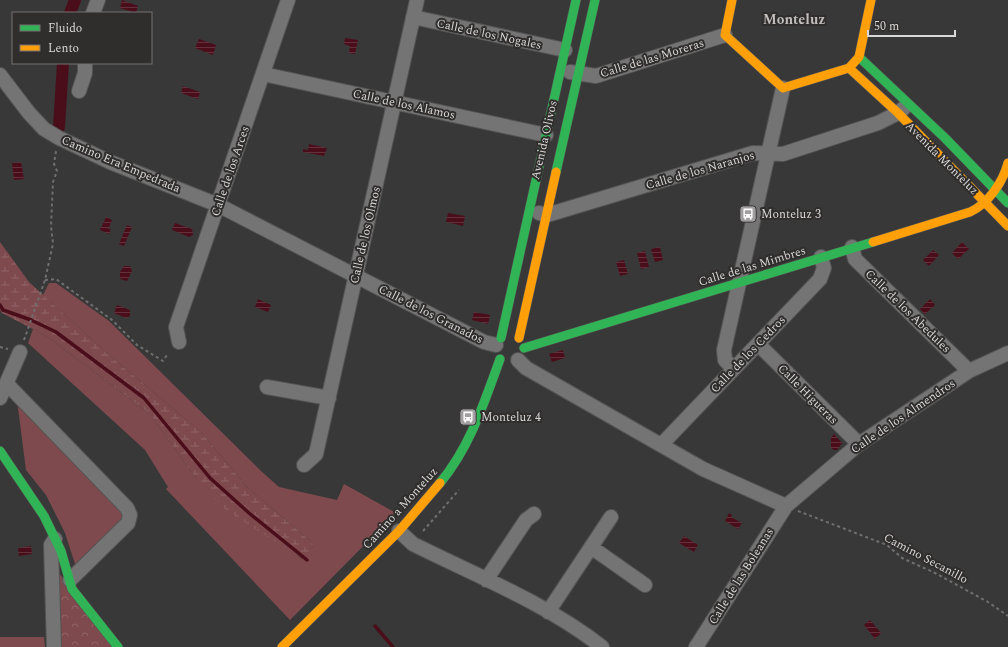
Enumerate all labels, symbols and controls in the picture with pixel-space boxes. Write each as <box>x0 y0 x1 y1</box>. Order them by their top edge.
district label: Monteluz <box>763 9 825 30</box>
legend <box>12 12 152 64</box>
scale bar <box>868 12 955 38</box>
street label: Calle de los Nogales <box>435 14 543 55</box>
text: 50 m <box>874 17 899 36</box>
text: Fluido <box>48 19 82 38</box>
street label: Calle de las Moreras <box>598 34 707 83</box>
text: Lento <box>48 39 79 58</box>
street label: Calle de los Alamos <box>351 84 457 125</box>
street label: Avenida Olivos <box>526 99 563 182</box>
street label: Avenida Monteluz <box>900 117 983 200</box>
street label: Calle de los Arces <box>206 123 255 219</box>
street label: Camino Era Empedrada <box>58 131 183 198</box>
street label: Calle de los Naranjos <box>643 146 757 195</box>
street label: Calle de los Olmos <box>345 185 386 286</box>
bus stop icon: Monteluz 3 <box>738 204 758 224</box>
place label: Monteluz 3 <box>761 205 821 224</box>
street label: Calle de las Mimbres <box>696 241 808 292</box>
street label: Calle de los Abedules <box>860 265 955 358</box>
street label: Calle de los Granados <box>375 280 486 349</box>
street label: Calle de los Cedros <box>706 311 791 398</box>
street label: Calle Higueras <box>773 360 842 429</box>
street label: Calle de los Almendros <box>847 374 959 459</box>
bus stop icon: Monteluz 4 <box>458 407 478 427</box>
place label: Monteluz 4 <box>481 408 541 427</box>
street label: Camino a Monteluz <box>358 463 443 554</box>
street label: Calle de las Boleanas <box>704 524 779 628</box>
street label: Camino Secanillo <box>880 528 971 589</box>

